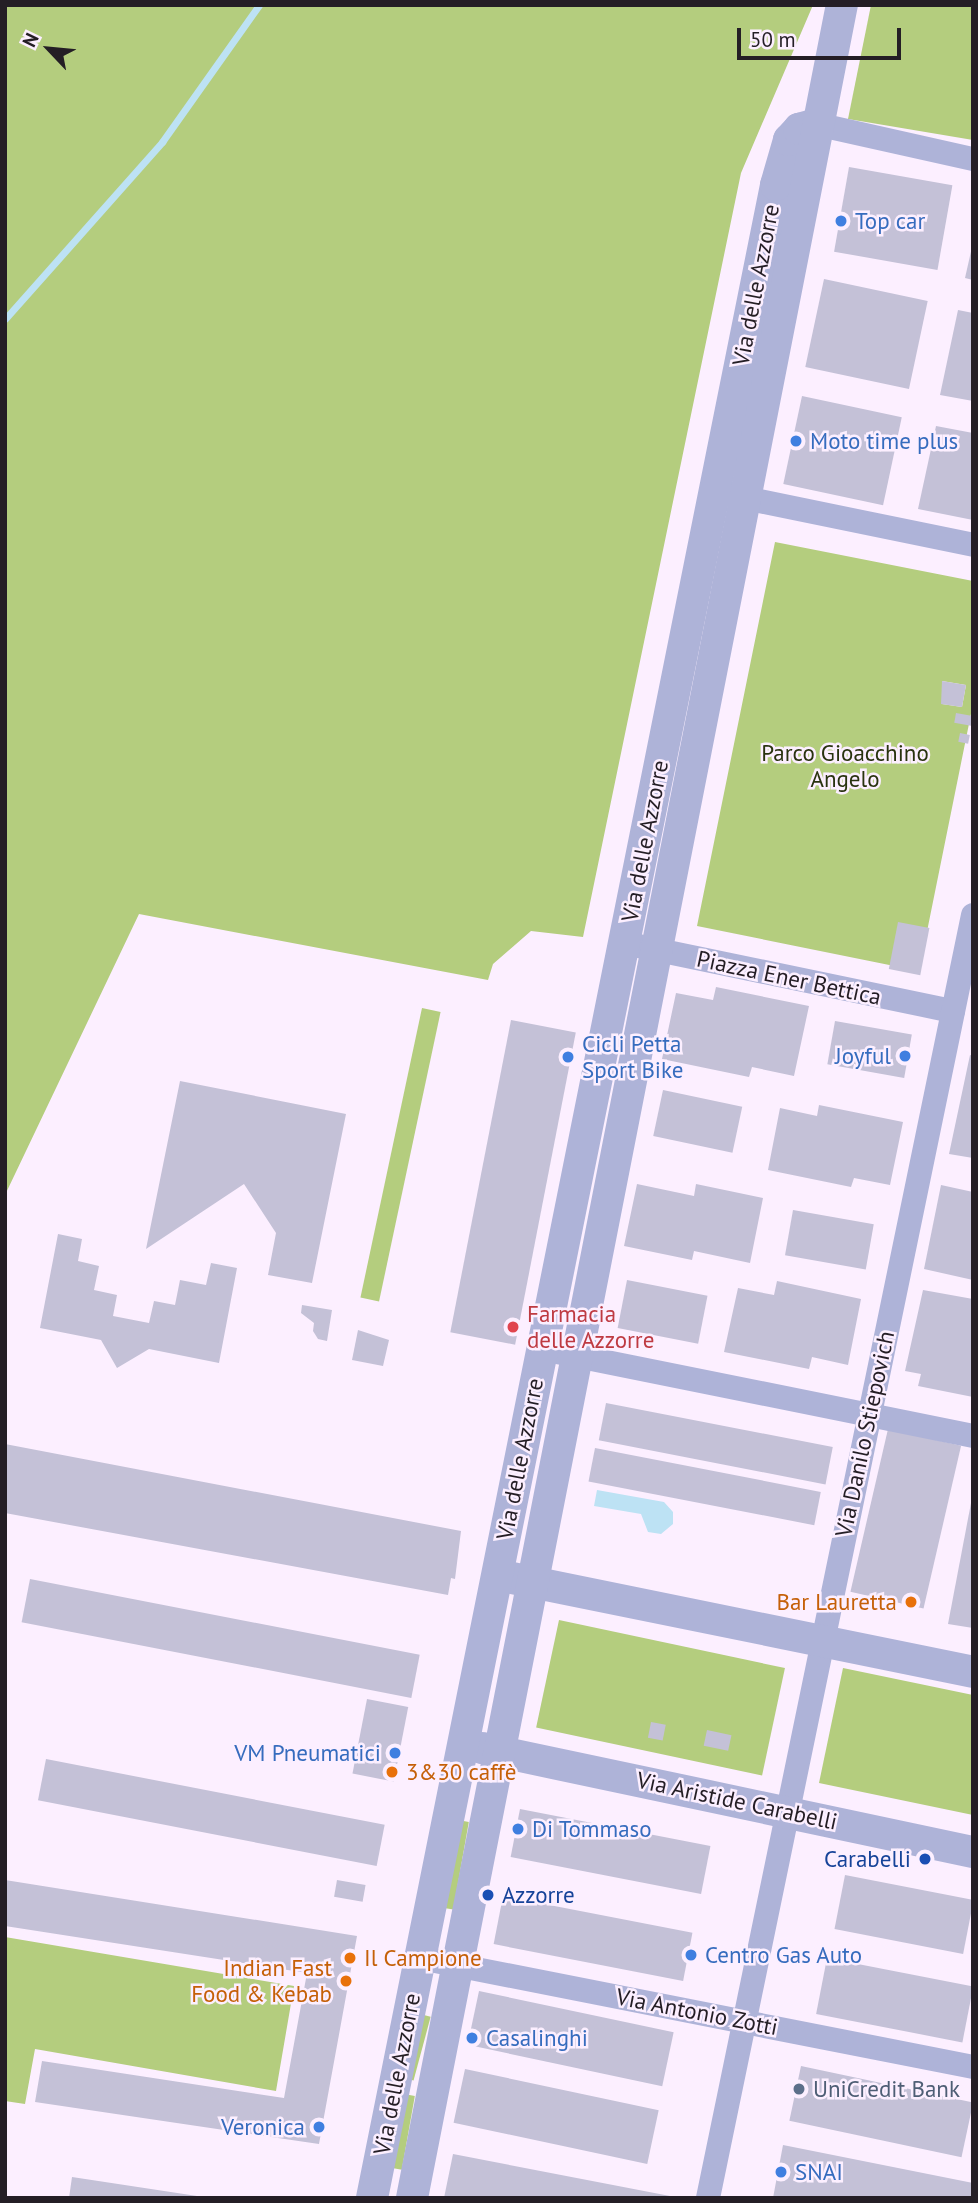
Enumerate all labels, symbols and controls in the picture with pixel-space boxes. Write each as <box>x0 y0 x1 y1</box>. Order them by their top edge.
north arrow <box>14 14 84 84</box>
scale bar <box>740 14 904 58</box>
text: 50 m <box>750 26 796 53</box>
text: N <box>17 29 44 51</box>
street label: Via delle Azzorre <box>727 201 785 369</box>
place label: Top car <box>855 207 925 235</box>
marker: Top car <box>833 213 849 229</box>
place label: Moto time plus <box>810 427 958 455</box>
marker: Moto time plus <box>788 433 804 449</box>
park label: Parco Gioacchino Angelo <box>761 739 929 793</box>
street label: Via delle Azzorre <box>616 757 674 925</box>
street label: Piazza Ener Bettica <box>694 945 884 1011</box>
place label: Cicli Petta Sport Bike <box>582 1030 683 1084</box>
place label: Joyful <box>835 1042 891 1070</box>
marker: Joyful <box>897 1048 913 1064</box>
marker: Cicli Petta Sport Bike <box>560 1049 576 1065</box>
place label: Farmacia delle Azzorre <box>527 1300 655 1354</box>
marker: Farmacia delle Azzorre <box>505 1319 521 1335</box>
street label: Via Danilo Stiepovich <box>830 1329 900 1539</box>
street label: Via delle Azzorre <box>491 1375 549 1543</box>
place label: Bar Lauretta <box>776 1588 897 1616</box>
marker: Bar Lauretta <box>903 1594 919 1610</box>
place label: VM Pneumatici <box>234 1739 381 1767</box>
marker: VM Pneumatici <box>387 1745 403 1761</box>
place label: 3&30 caffè <box>406 1758 516 1786</box>
marker: 3&30 caffè <box>384 1764 400 1780</box>
street label: Via Aristide Carabelli <box>634 1766 840 1836</box>
place label: Di Tommaso <box>532 1815 652 1843</box>
marker: Di Tommaso <box>510 1821 526 1837</box>
place label: Carabelli <box>824 1845 911 1873</box>
marker: Carabelli <box>917 1851 933 1867</box>
place label: Azzorre <box>502 1881 575 1909</box>
marker: Azzorre <box>480 1887 496 1903</box>
place label: Centro Gas Auto <box>705 1941 863 1969</box>
place label: Il Campione <box>364 1944 482 1972</box>
marker: Centro Gas Auto <box>683 1947 699 1963</box>
marker: Il Campione <box>342 1950 358 1966</box>
place label: Indian Fast Food & Kebab <box>191 1954 332 2008</box>
marker: Indian Fast Food & Kebab <box>338 1973 354 1989</box>
street label: Via Antonio Zotti <box>613 1983 781 2041</box>
street label: Via delle Azzorre <box>368 1990 426 2158</box>
place label: Casalinghi <box>486 2024 588 2052</box>
marker: Casalinghi <box>464 2030 480 2046</box>
place label: UniCredit Bank <box>813 2075 960 2103</box>
marker: UniCredit Bank <box>791 2081 807 2097</box>
place label: Veronica <box>221 2113 305 2141</box>
marker: Veronica <box>311 2119 327 2135</box>
place label: SNAI <box>795 2158 843 2186</box>
marker: SNAI <box>773 2164 789 2180</box>

